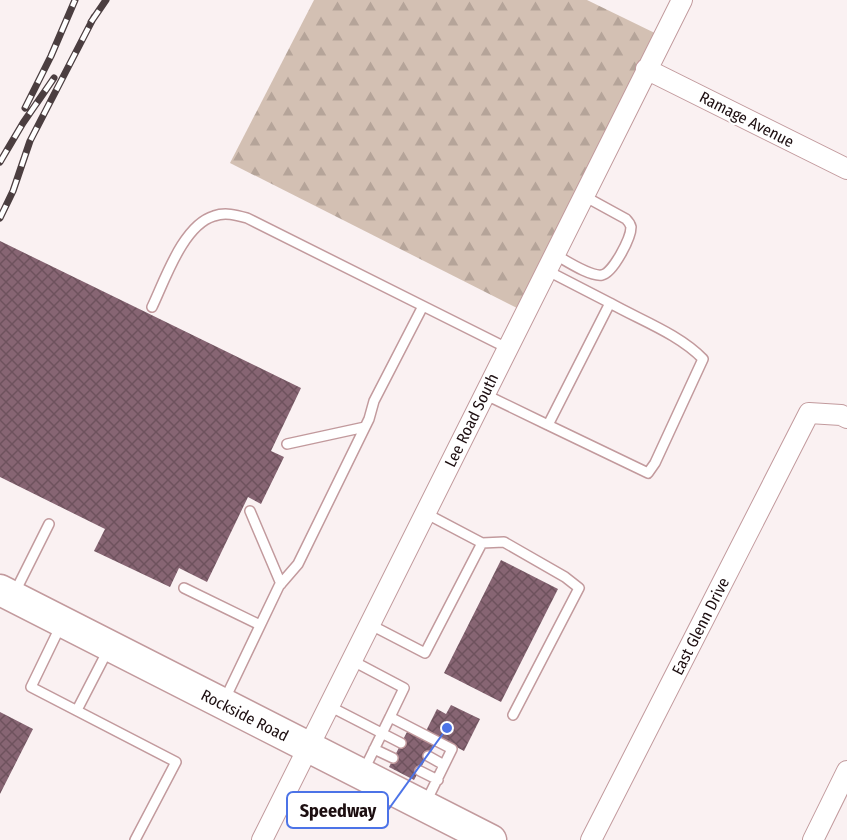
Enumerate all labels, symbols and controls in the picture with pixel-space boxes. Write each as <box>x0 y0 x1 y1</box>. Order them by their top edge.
street label: Ramage Avenue <box>696 88 797 151</box>
street label: Lee Road South <box>441 370 502 470</box>
street label: East Glenn Drive <box>668 574 733 678</box>
street label: Rockside Road <box>198 685 292 746</box>
callout: Speedway <box>287 792 388 828</box>
text: Speedway <box>300 800 377 822</box>

